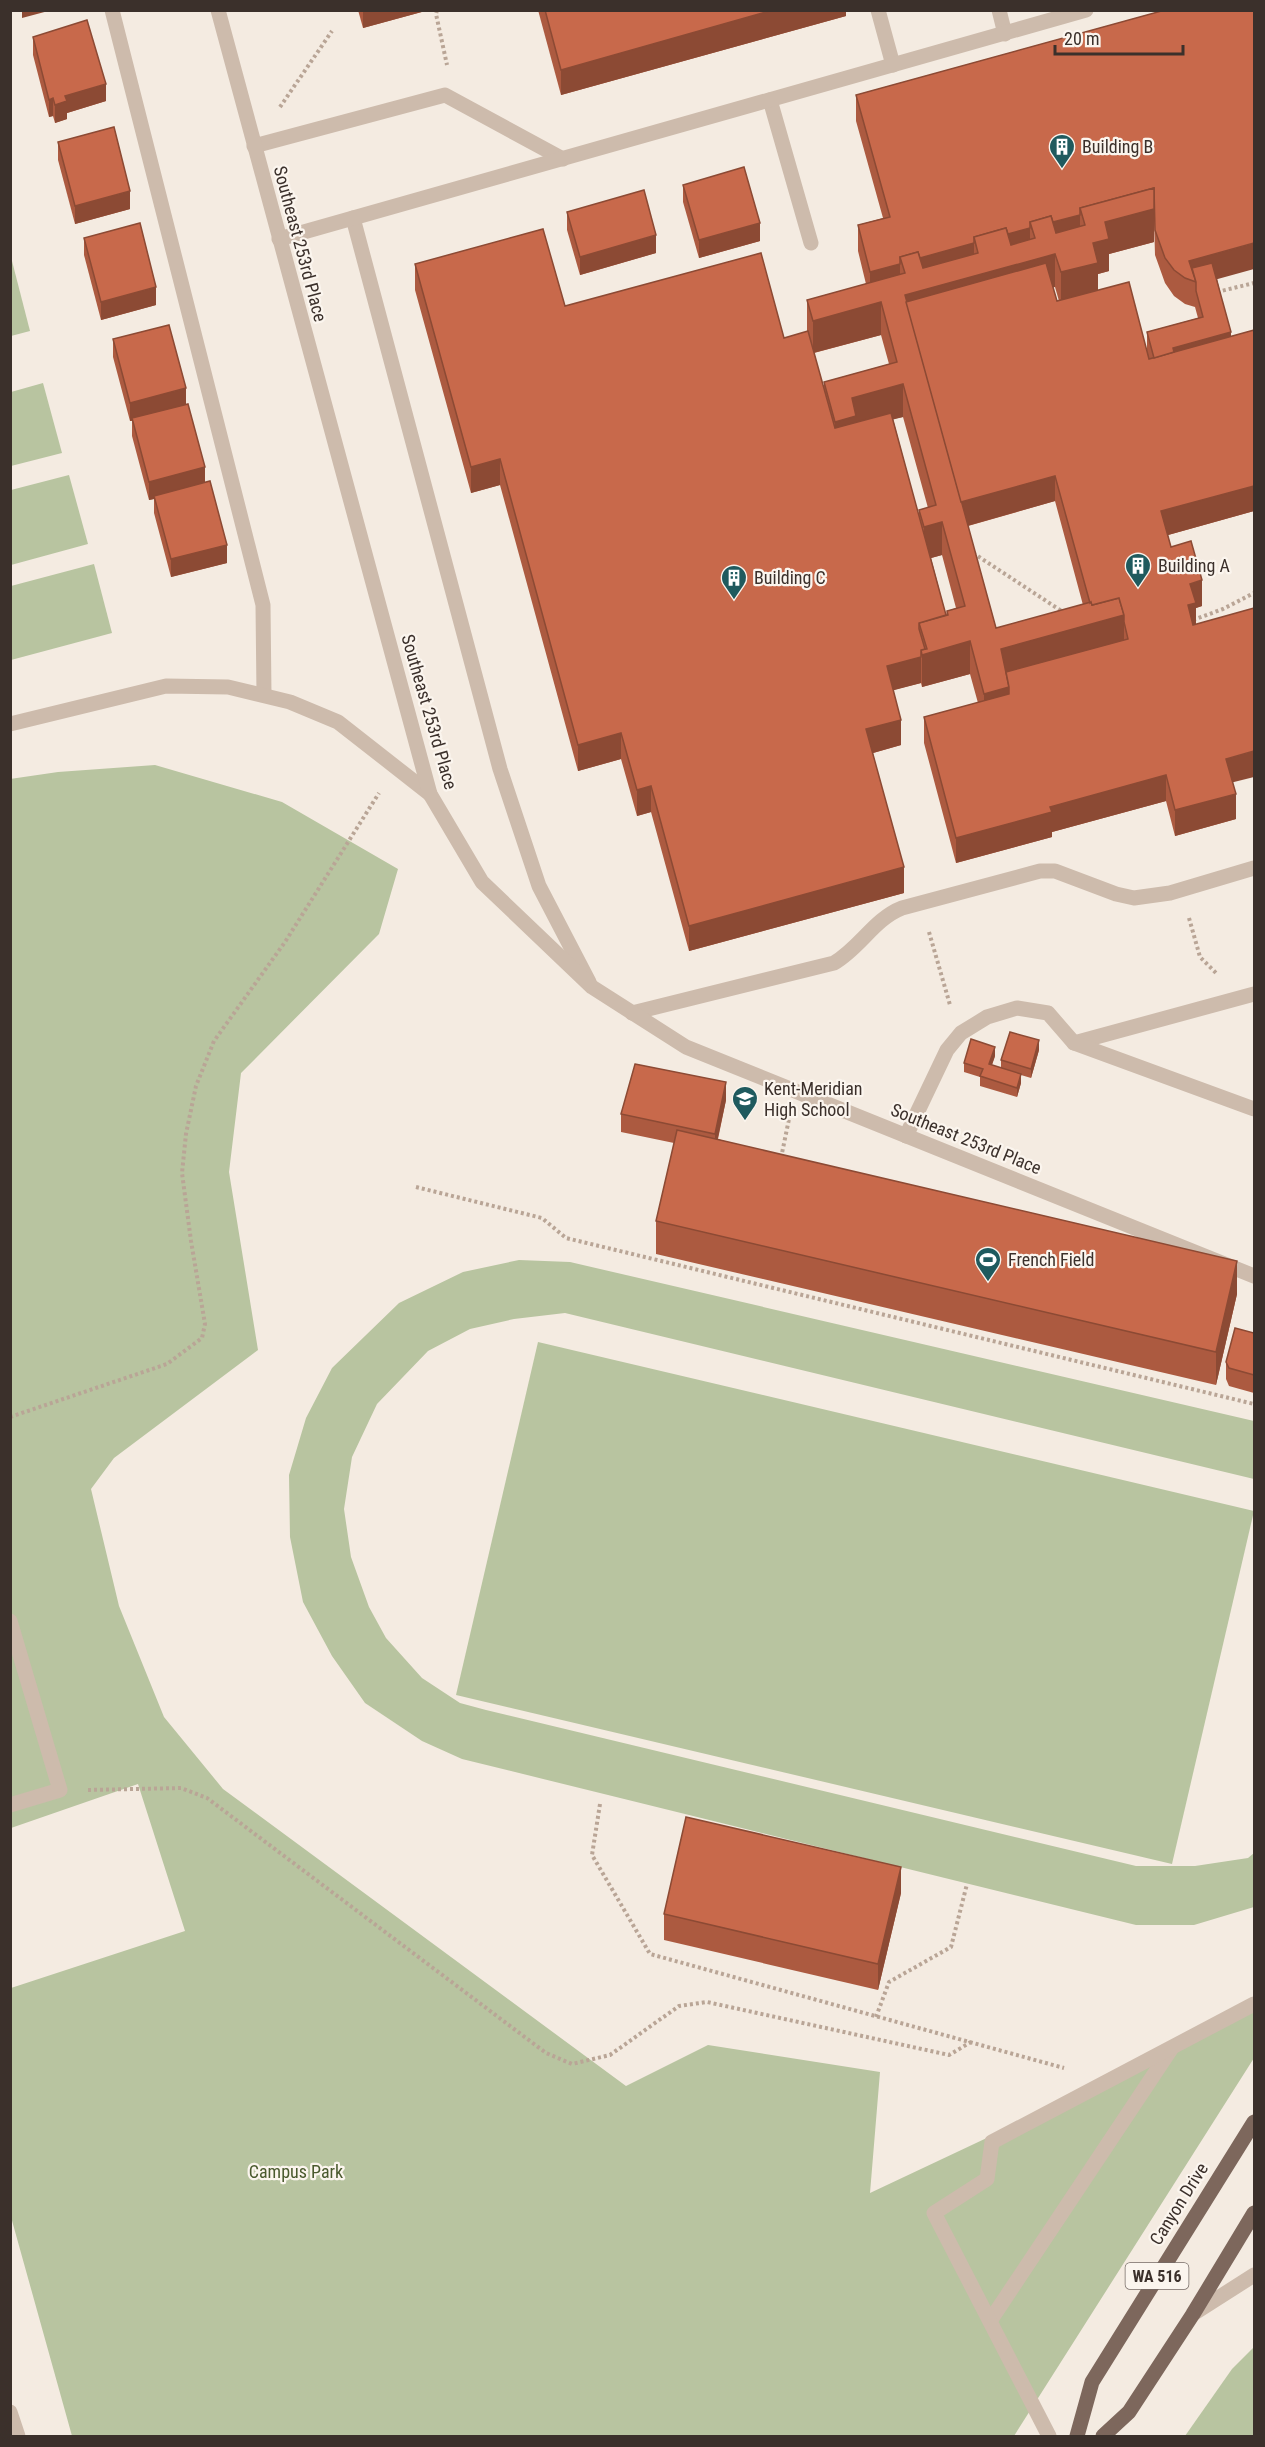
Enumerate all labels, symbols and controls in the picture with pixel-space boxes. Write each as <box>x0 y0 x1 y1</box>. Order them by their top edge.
scale bar <box>1055 18 1182 56</box>
text: 20 m <box>1064 28 1099 49</box>
building icon: Building B <box>1047 132 1077 170</box>
place label: Building B <box>1082 136 1153 157</box>
street label: Southeast 253rd Place <box>270 164 331 324</box>
building icon: Building A <box>1123 551 1153 589</box>
place label: Building A <box>1158 555 1231 576</box>
building icon: Building C <box>719 563 749 601</box>
place label: Building C <box>754 567 826 588</box>
street label: Southeast 253rd Place <box>397 632 462 792</box>
place label: Kent-Meridian High School <box>764 1078 863 1120</box>
school or university icon: Kent-Meridian High School <box>730 1084 760 1122</box>
street label: Southeast 253rd Place <box>888 1099 1044 1178</box>
sports icon: French Field <box>973 1245 1003 1283</box>
place label: French Field <box>1008 1249 1094 1270</box>
street label: Canyon Drive <box>1145 2159 1212 2249</box>
park label: Campus Park <box>249 2161 343 2182</box>
road number: WA 516 <box>1126 2263 1188 2289</box>

